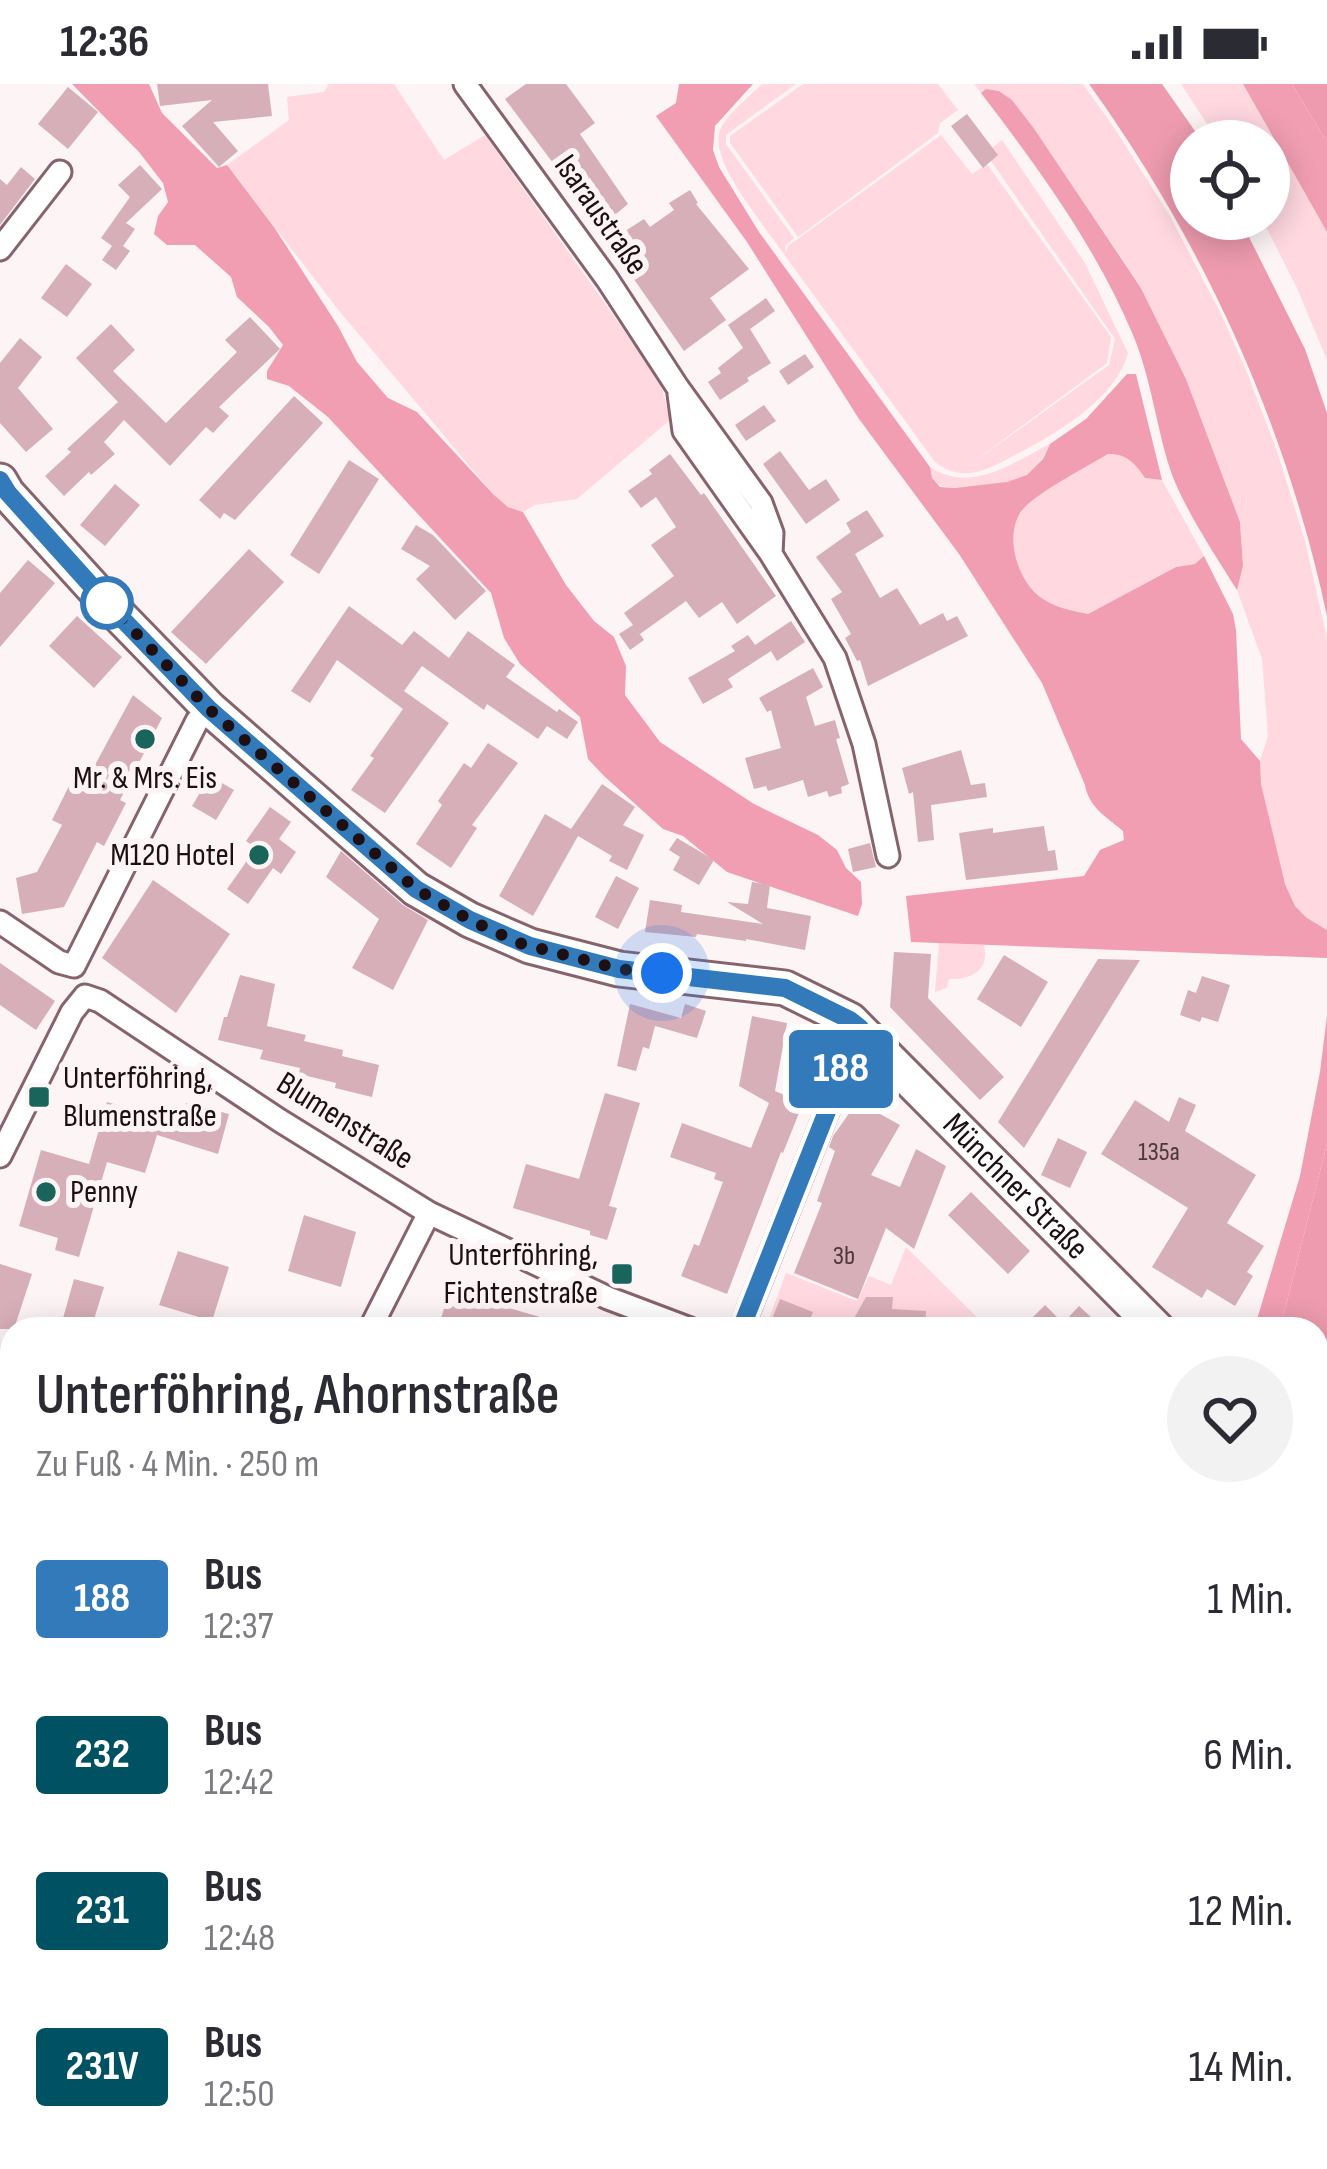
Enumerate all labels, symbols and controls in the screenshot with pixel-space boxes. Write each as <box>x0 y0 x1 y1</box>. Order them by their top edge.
text: 12:36 <box>60 15 149 70</box>
map controls <box>1170 120 1290 240</box>
button: locate <box>1170 120 1290 240</box>
street label: Isaraustraße <box>545 147 657 283</box>
unlabelled marker <box>82 578 132 628</box>
marker: Mr. & Mrs. Eis <box>132 726 158 752</box>
place label: Mr. & Mrs. Eis <box>73 758 217 798</box>
place label: M120 Hotel <box>110 835 235 875</box>
marker: M120 Hotel <box>246 842 272 868</box>
your location <box>632 943 692 1003</box>
line badge: 188 <box>772 1030 910 1108</box>
text: 188 <box>813 1043 869 1094</box>
place label: Unterföhring, Blumenstraße <box>63 1058 217 1136</box>
street label: Blumenstraße <box>269 1063 421 1179</box>
marker: Unterföhring, Blumenstraße <box>26 1084 52 1110</box>
street label: Münchner Straße <box>934 1105 1097 1268</box>
house number: 135a <box>1138 1136 1180 1168</box>
place label: Penny <box>70 1172 138 1212</box>
marker: Penny <box>33 1179 59 1205</box>
place label: Unterföhring, Fichtenstraße <box>443 1235 598 1313</box>
house number: 3b <box>833 1240 855 1272</box>
marker: Unterföhring, Fichtenstraße <box>609 1261 635 1287</box>
button: heart <box>1167 1356 1293 1482</box>
text: Unterföhring, Ahornstraße <box>36 1362 560 1430</box>
text: Zu Fuß · 4 Min. · 250 m <box>36 1441 319 1488</box>
text: Bus <box>204 1548 262 1603</box>
text: 1 Min. <box>1207 1572 1293 1627</box>
text: 188 <box>74 1573 130 1624</box>
text: 12:37 <box>204 1603 273 1650</box>
text: Bus <box>204 1704 262 1759</box>
text: 6 Min. <box>1203 1728 1293 1783</box>
text: 232 <box>74 1729 130 1780</box>
text: 12:42 <box>204 1759 274 1806</box>
text: Bus <box>204 1860 262 1915</box>
text: 12 Min. <box>1188 1884 1293 1939</box>
text: 231 <box>75 1885 129 1936</box>
text: 12:48 <box>204 1915 275 1962</box>
text: Bus <box>204 2016 262 2071</box>
text: 14 Min. <box>1188 2040 1293 2095</box>
text: 231V <box>65 2041 139 2092</box>
text: 12:50 <box>204 2071 275 2118</box>

